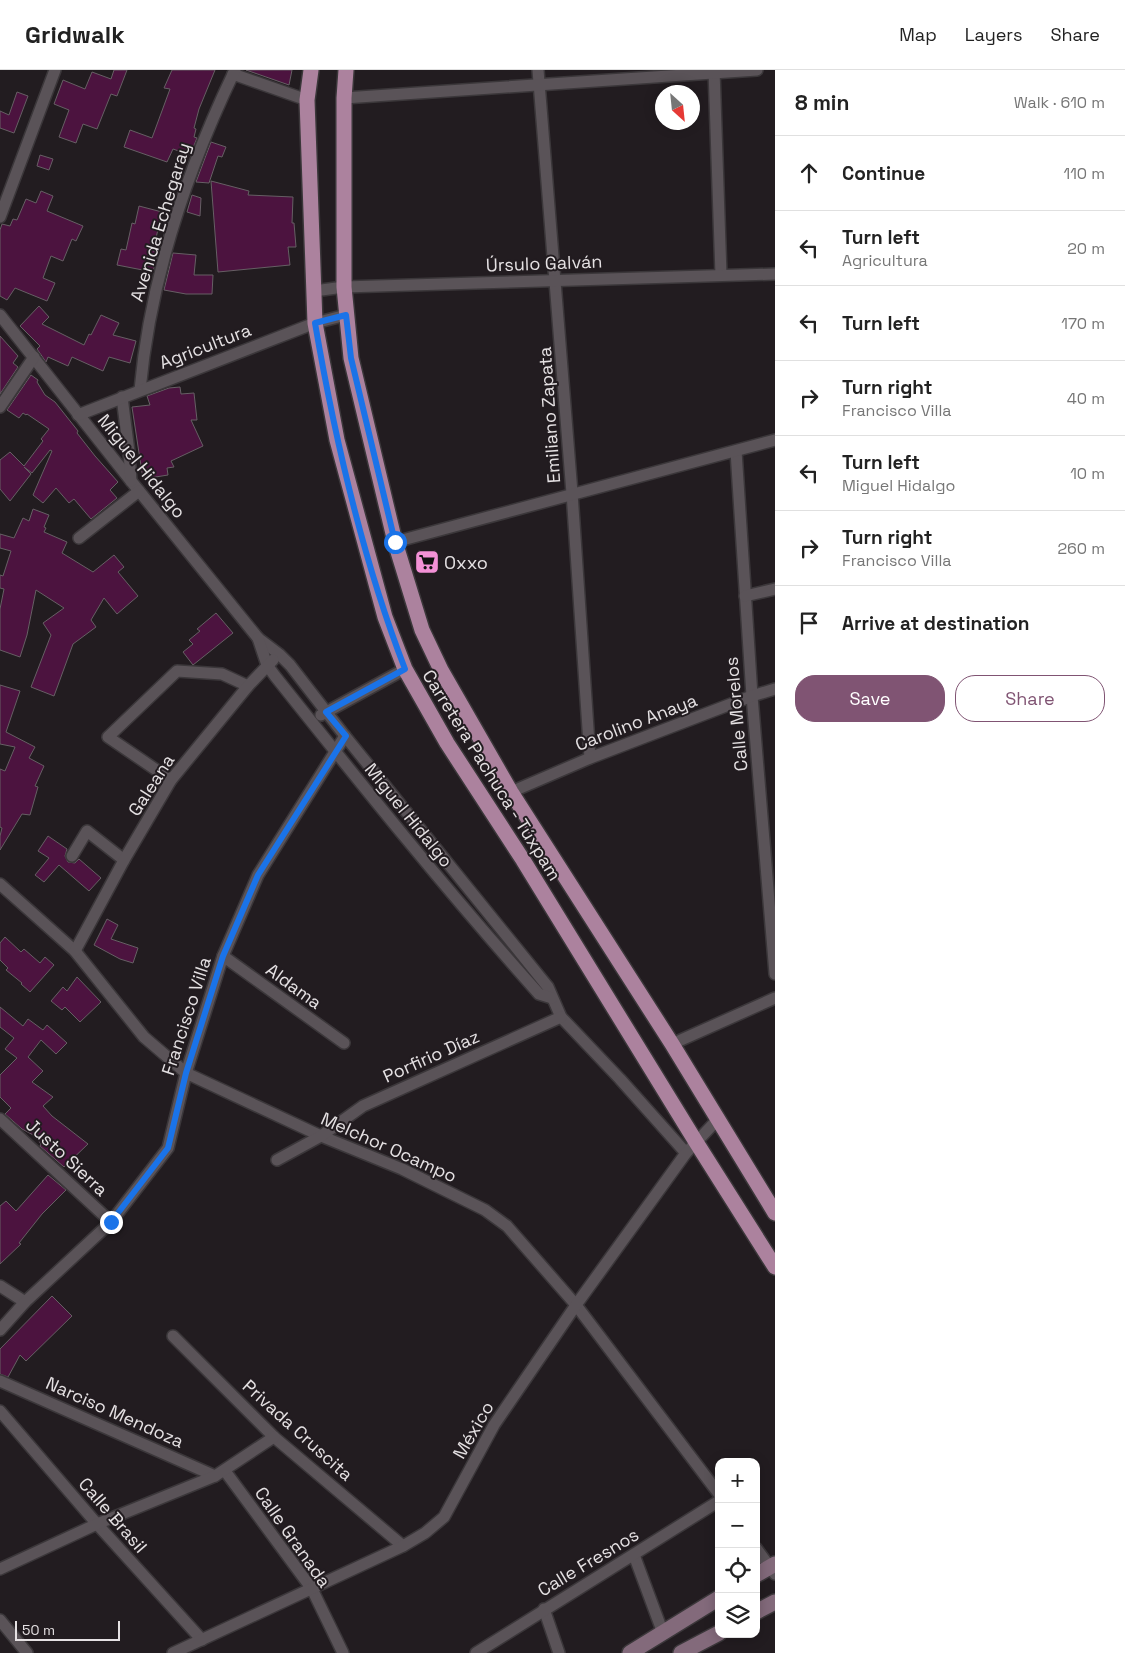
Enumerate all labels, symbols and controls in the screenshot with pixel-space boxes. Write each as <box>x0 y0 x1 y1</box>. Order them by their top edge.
text: Gridwalk <box>25 19 125 50</box>
text: Map <box>899 23 937 46</box>
text: Layers <box>965 23 1022 46</box>
text: Share <box>1050 23 1100 46</box>
north arrow <box>655 85 700 130</box>
text: 8 min <box>795 89 849 116</box>
text: Walk · 610 m <box>1014 92 1105 113</box>
street label: Avenida Echegaray <box>125 140 195 304</box>
icon: ahead <box>795 159 823 187</box>
text: Continue <box>842 161 925 186</box>
text: 110 m <box>1063 163 1105 184</box>
text: Turn left <box>842 225 920 250</box>
icon: left <box>795 234 823 262</box>
text: 20 m <box>1067 238 1105 259</box>
street label: Úrsulo Galván <box>485 249 603 277</box>
text: Agricultura <box>842 250 928 271</box>
icon: left <box>795 309 823 337</box>
text: Turn left <box>842 311 920 336</box>
text: 170 m <box>1061 313 1105 334</box>
street label: Agricultura <box>156 318 254 374</box>
street label: Emiliano Zapata <box>533 346 565 484</box>
text: Turn right <box>842 375 932 400</box>
icon: right <box>795 384 823 412</box>
text: 40 m <box>1067 388 1105 409</box>
text: Francisco Villa <box>842 400 952 421</box>
street label: Miguel Hidalgo <box>93 409 191 523</box>
text: Turn left <box>842 450 920 475</box>
icon: left <box>795 459 823 487</box>
text: 10 m <box>1070 463 1105 484</box>
text: Miguel Hidalgo <box>842 475 955 496</box>
text: Turn right <box>842 525 932 550</box>
route start <box>384 531 407 554</box>
icon: right <box>795 534 823 562</box>
text: 260 m <box>1057 538 1105 559</box>
supermarket icon: Oxxo <box>414 549 440 575</box>
text: Francisco Villa <box>842 550 952 571</box>
place label: Oxxo <box>444 551 488 574</box>
icon: arrive <box>795 609 823 637</box>
text: Arrive at destination <box>842 611 1030 636</box>
street label: Calle Morelos <box>720 656 752 772</box>
street label: Carretera Pachuca - Túxpam <box>418 665 566 885</box>
button: Save <box>795 675 945 722</box>
button: Share <box>955 675 1105 722</box>
street label: Carolino Anaya <box>572 688 700 756</box>
street label: Galeana <box>123 750 179 820</box>
street label: Miguel Hidalgo <box>360 758 458 872</box>
street label: Francisco Villa <box>156 954 216 1078</box>
street label: Aldama <box>262 958 326 1014</box>
street label: Porfirio Díaz <box>379 1024 483 1088</box>
street label: Melchor Ocampo <box>317 1107 461 1187</box>
street label: Justo Sierra <box>21 1113 113 1201</box>
route end <box>100 1211 123 1234</box>
street label: Narciso Mendoza <box>42 1371 188 1453</box>
street label: Privada Cruscita <box>238 1374 358 1486</box>
street label: México <box>447 1397 499 1463</box>
map controls <box>715 1458 760 1638</box>
button: + <box>715 1458 760 1503</box>
street label: Calle Brasil <box>74 1472 152 1558</box>
street label: Calle Granada <box>250 1482 336 1592</box>
button: − <box>715 1503 760 1548</box>
street label: Calle Fresnos <box>533 1523 643 1601</box>
button: locate <box>715 1548 760 1593</box>
button: layers <box>715 1593 760 1638</box>
scale bar <box>15 1618 120 1641</box>
text: 50 m <box>22 1621 55 1639</box>

